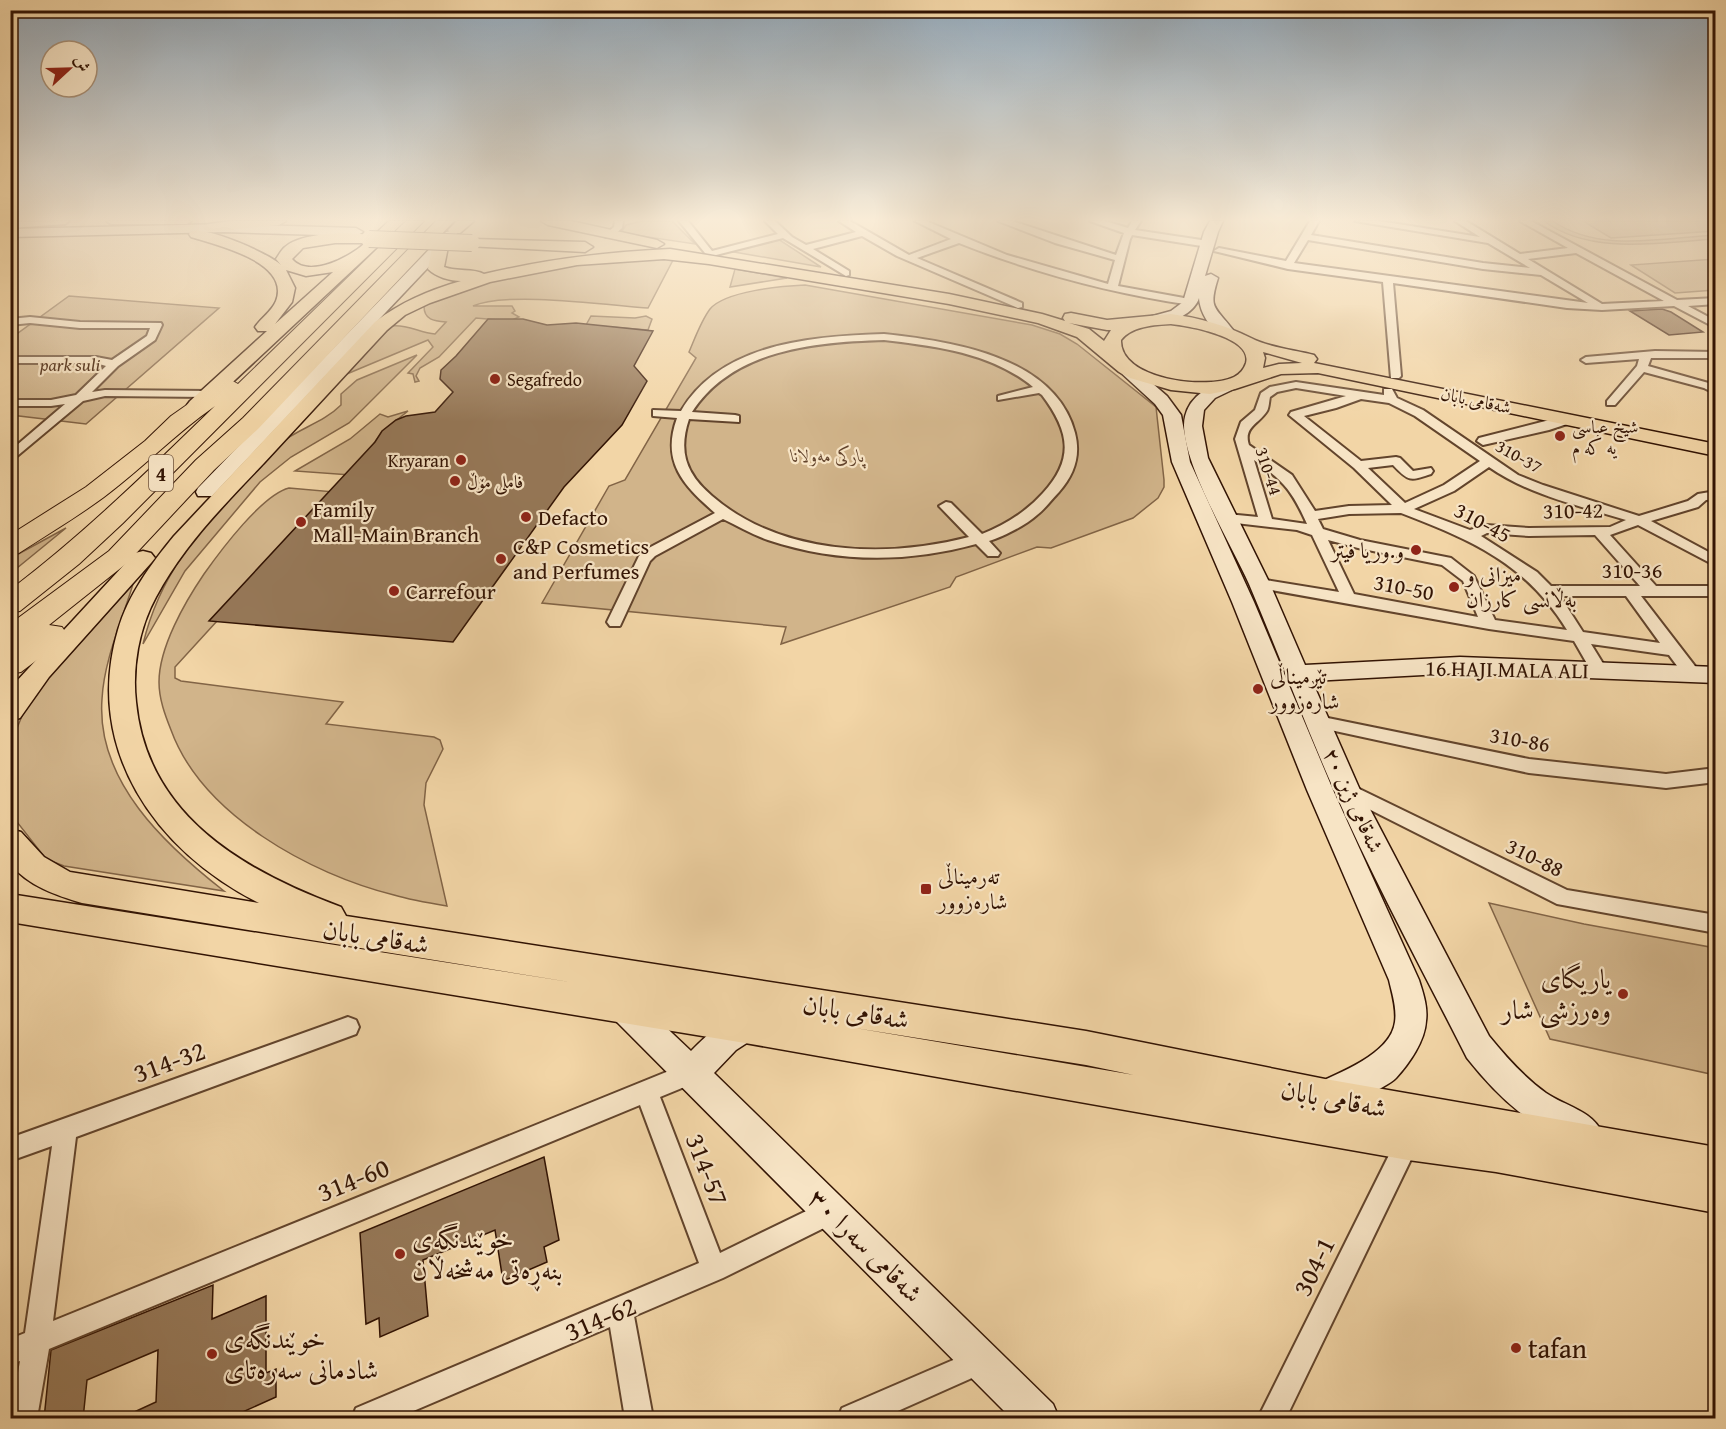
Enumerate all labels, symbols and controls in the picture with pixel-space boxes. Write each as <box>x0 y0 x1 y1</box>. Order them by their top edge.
north arrow <box>39 39 99 99</box>
text: ش <box>69 52 97 75</box>
park label: park suli <box>39 351 100 378</box>
place label: Segafredo <box>507 366 582 393</box>
marker: Segafredo <box>488 372 502 386</box>
street label: شەقامی بابان <box>1438 379 1514 421</box>
place label: شیخ عباسی یه که م <box>1572 413 1639 464</box>
marker: شیخ عباسی یه که م <box>1553 429 1567 443</box>
street label: 310-37 <box>1491 432 1547 480</box>
park label: پارکی مەولانا <box>789 442 866 469</box>
street label: 310-44 <box>1249 443 1289 499</box>
place label: Kryaran <box>388 447 449 474</box>
marker: Kryaran <box>454 453 468 467</box>
road number: 4 <box>149 455 173 491</box>
place label: فاملی مۆڵ <box>467 468 523 495</box>
marker: فاملی مۆڵ <box>448 474 462 488</box>
place label: Family Mall-Main Branch <box>313 493 480 550</box>
street label: 310-42 <box>1542 493 1604 527</box>
street label: 310-45 <box>1449 494 1517 550</box>
place label: Defacto <box>538 501 608 533</box>
marker: Defacto <box>519 510 533 524</box>
marker: Family Mall-Main Branch <box>294 515 308 529</box>
place label: C&P Cosmetics and Perfumes <box>513 530 649 587</box>
place label: و.وريا فيتر <box>1330 534 1404 566</box>
marker: و.وريا فيتر <box>1409 543 1423 557</box>
marker: C&P Cosmetics and Perfumes <box>494 552 508 566</box>
street label: 310-36 <box>1602 554 1662 586</box>
place label: میزانی و بەڵانسی کارزان <box>1464 558 1577 615</box>
street label: 310-50 <box>1371 566 1437 608</box>
place label: Carrefour <box>406 575 496 607</box>
marker: میزانی و بەڵانسی کارزان <box>1447 580 1461 594</box>
marker: Carrefour <box>387 584 401 598</box>
street label: 16 HAJI MALA ALI <box>1425 652 1589 686</box>
place label: تێرمیناڵی شارەزوور <box>1268 660 1340 717</box>
marker: تێرمیناڵی شارەزوور <box>1251 682 1265 696</box>
street label: 310-86 <box>1487 718 1553 760</box>
street label: شەقامی ژین ٢٠ <box>1316 742 1392 858</box>
street label: 310-88 <box>1501 829 1569 885</box>
place label: تەرمیناڵی شارەزوور <box>936 860 1008 917</box>
marker: تەرمیناڵی شارەزوور <box>919 882 933 896</box>
street label: شەقامی بابان <box>320 908 432 964</box>
place label: یاریگای وەرزشی شار <box>1498 958 1613 1029</box>
street label: شەقامی بابان <box>800 983 912 1039</box>
marker: یاریگای وەرزشی شار <box>1616 987 1630 1001</box>
street label: 314-32 <box>127 1030 211 1092</box>
street label: شەقامی بابان <box>1278 1068 1390 1128</box>
street label: 314-57 <box>676 1127 740 1211</box>
street label: 314-60 <box>311 1147 395 1211</box>
street label: شەقامی سەرا ٣٠ <box>799 1178 933 1312</box>
place label: خوێندنگەی بنەڕەتی مەشخەڵان <box>412 1218 563 1292</box>
street label: 304-1 <box>1282 1230 1344 1302</box>
marker: خوێندنگەی بنەڕەتی مەشخەڵان <box>393 1247 407 1261</box>
street label: 314-62 <box>558 1285 642 1351</box>
place label: خوێندنگەی شادمانی سەرەتای <box>224 1318 378 1389</box>
place label: tafan <box>1528 1328 1587 1368</box>
marker: tafan <box>1509 1341 1523 1355</box>
marker: خوێندنگەی شادمانی سەرەتای <box>205 1347 219 1361</box>

